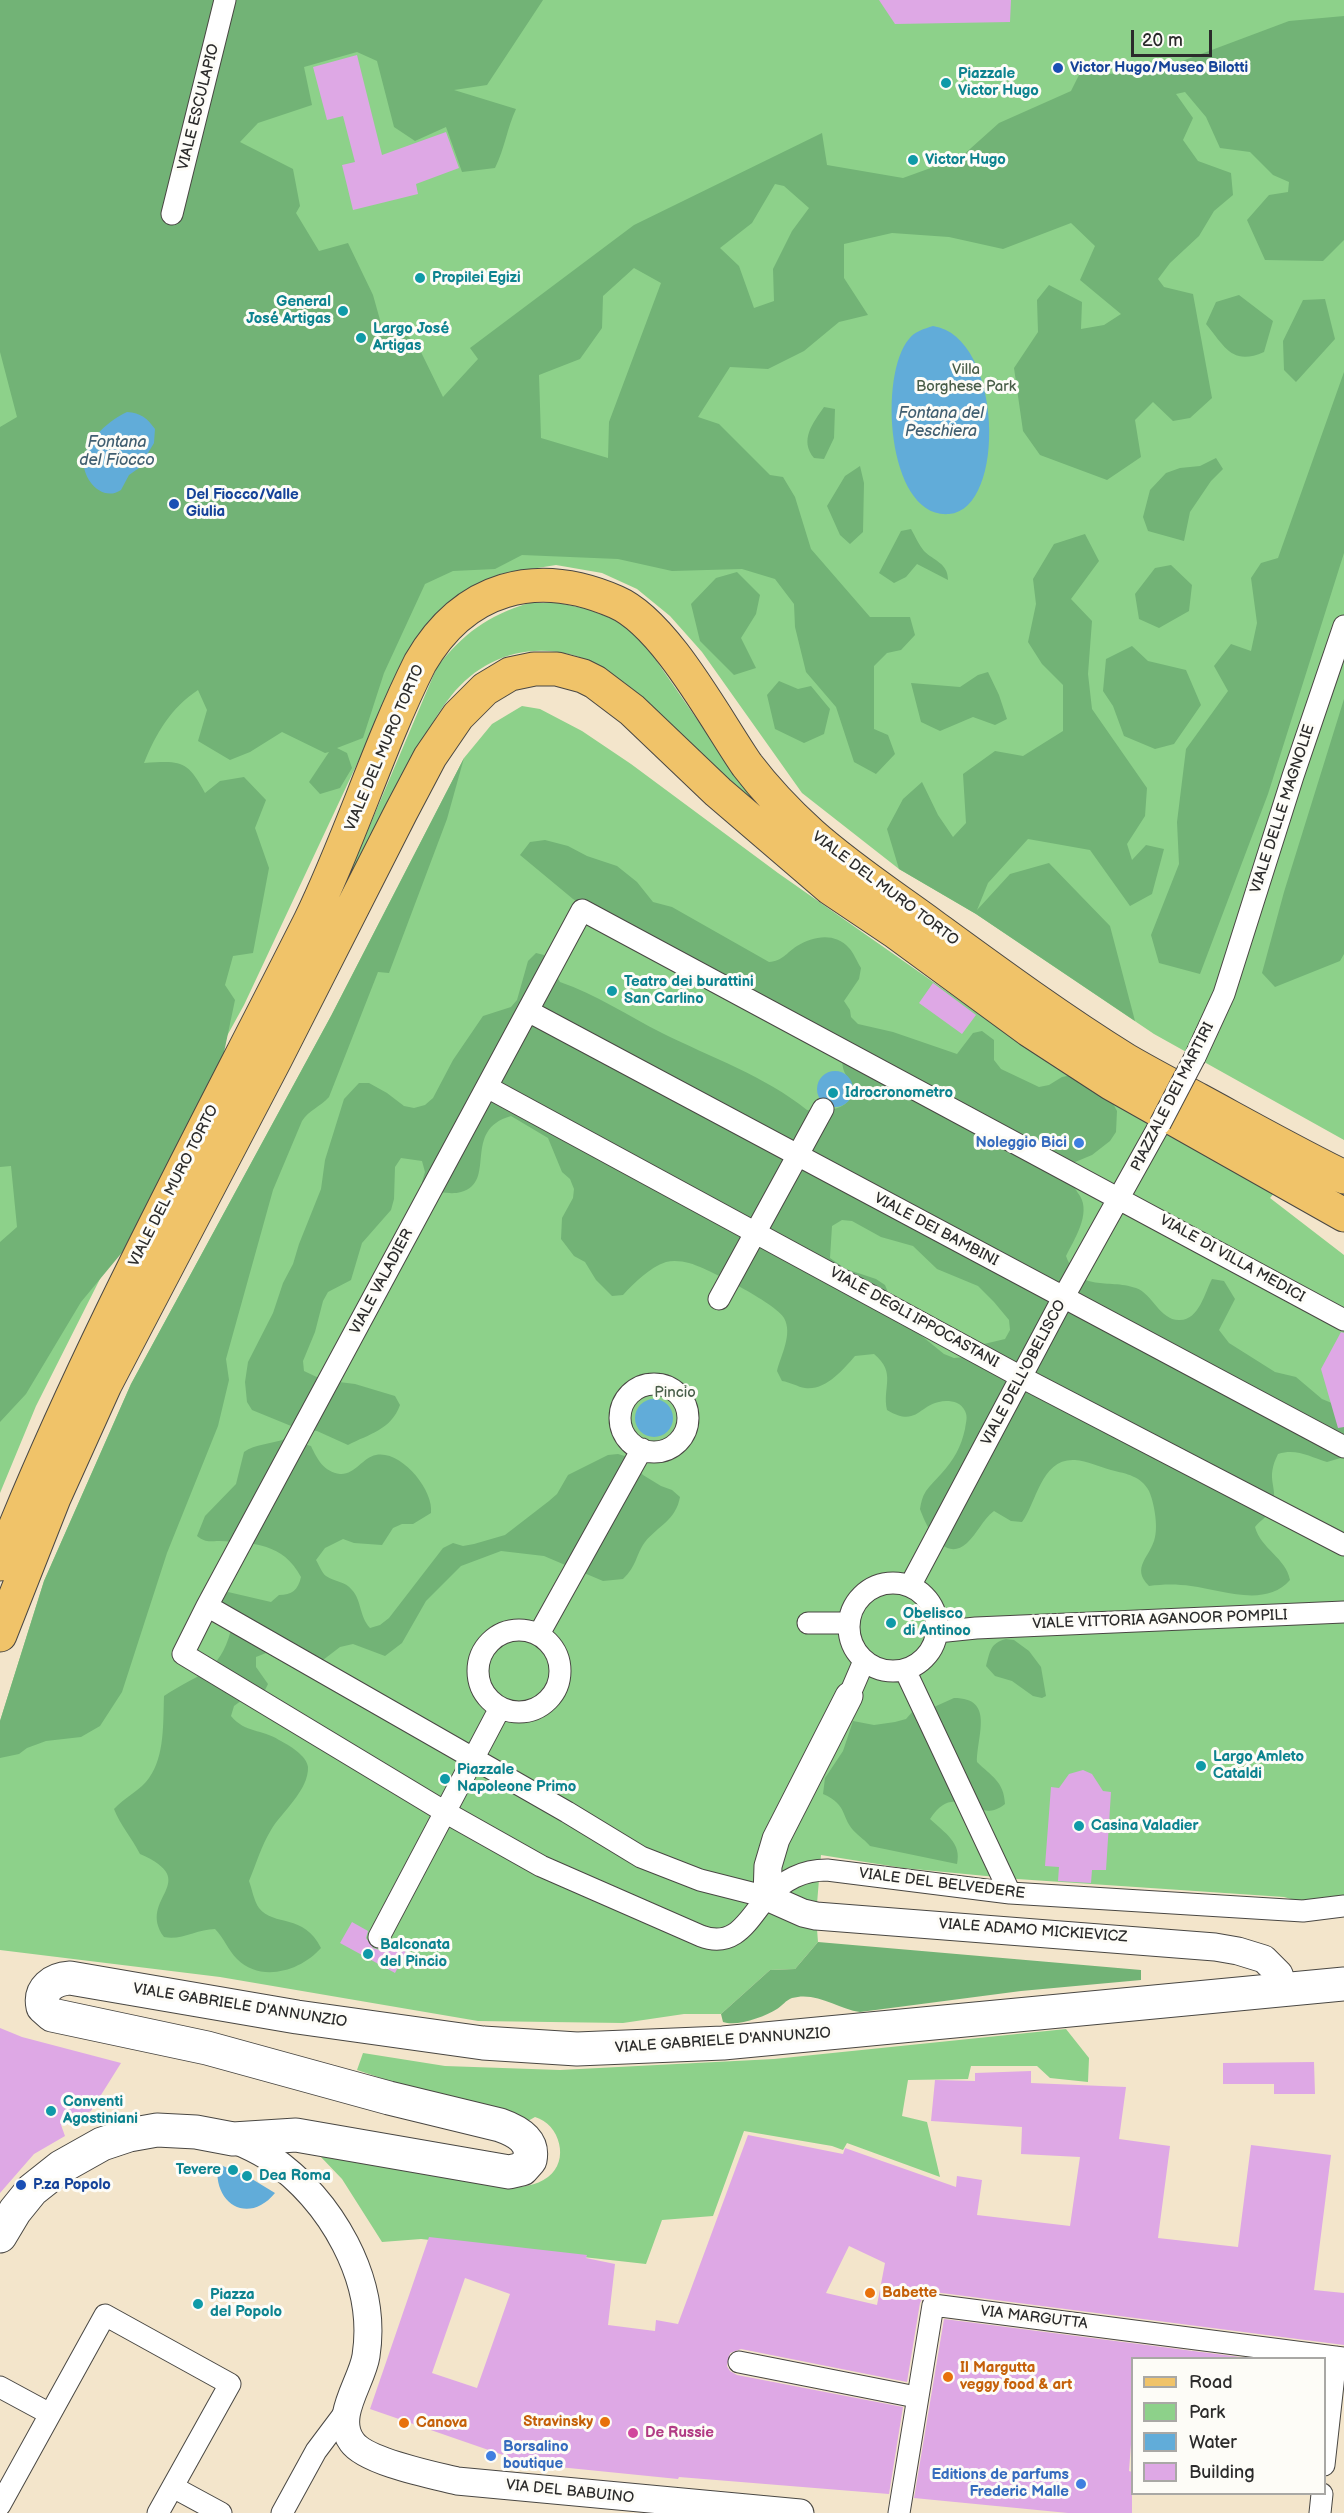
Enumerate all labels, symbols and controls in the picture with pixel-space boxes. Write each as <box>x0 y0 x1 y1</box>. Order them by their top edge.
scale bar <box>1134 18 1215 56</box>
text: 20 m <box>1142 30 1183 51</box>
street label: VIALE ESCULAPIO <box>175 42 223 172</box>
place label: Victor Hugo/Museo Bilotti <box>1070 59 1248 77</box>
marker: Victor Hugo/Museo Bilotti <box>1051 61 1065 75</box>
place label: Piazzale Victor Hugo <box>958 65 1039 100</box>
marker: Piazzale Victor Hugo <box>939 76 953 90</box>
place label: Victor Hugo <box>925 151 1006 169</box>
marker: Victor Hugo <box>906 153 920 167</box>
place label: Propilei Egizi <box>432 269 521 287</box>
marker: Propilei Egizi <box>413 271 427 285</box>
place label: General José Artigas <box>246 293 331 328</box>
marker: General José Artigas <box>336 304 350 318</box>
place label: Largo José Artigas <box>373 320 449 355</box>
marker: Largo José Artigas <box>354 331 368 345</box>
park label: Villa Borghese Park <box>916 361 1016 396</box>
water label: Fontana del Peschiera <box>898 404 984 442</box>
water label: Fontana del Fiocco <box>79 433 155 471</box>
place label: Del Fiocco/Valle Giulia <box>186 486 299 521</box>
marker: Del Fiocco/Valle Giulia <box>167 497 181 511</box>
street label: VIALE DEL MURO TORTO <box>342 662 428 834</box>
street label: VIALE DELLE MAGNOLIE <box>1247 722 1319 896</box>
street label: VIALE DEL MURO TORTO <box>808 828 962 950</box>
place label: Teatro dei burattini San Carlino <box>624 973 754 1008</box>
marker: Teatro dei burattini San Carlino <box>605 984 619 998</box>
street label: PIAZZALE DEI MARTIRI <box>1128 1020 1218 1174</box>
place label: Idrocronometro <box>845 1084 953 1102</box>
marker: Idrocronometro <box>826 1086 840 1100</box>
street label: VIALE DEL MURO TORTO <box>125 1102 223 1270</box>
place label: Noleggio Bici <box>975 1134 1067 1152</box>
marker: Noleggio Bici <box>1072 1136 1086 1150</box>
street label: VIALE DEI BAMBINI <box>871 1190 1001 1270</box>
street label: VIALE DI VILLA MEDICI <box>1156 1212 1308 1306</box>
street label: VIALE VALADIER <box>347 1226 417 1338</box>
street label: VIALE DEGLI IPPOCASTANI <box>826 1264 1002 1372</box>
street label: VIALE DELL'OBELISCO <box>978 1297 1070 1449</box>
park label: Pincio <box>654 1384 696 1402</box>
place label: Obelisco di Antinoo <box>903 1605 971 1640</box>
street label: VIALE VITTORIA AGANOOR POMPILI <box>1032 1607 1288 1633</box>
marker: Obelisco di Antinoo <box>884 1616 898 1630</box>
place label: Largo Amleto Cataldi <box>1213 1748 1304 1783</box>
marker: Largo Amleto Cataldi <box>1194 1759 1208 1773</box>
place label: Piazzale Napoleone Primo <box>457 1761 576 1796</box>
marker: Piazzale Napoleone Primo <box>438 1772 452 1786</box>
place label: Casina Valadier <box>1091 1817 1198 1835</box>
marker: Casina Valadier <box>1072 1819 1086 1833</box>
street label: VIALE DEL BELVEDERE <box>858 1865 1026 1903</box>
street label: VIALE ADAMO MICKIEVICZ <box>938 1915 1128 1947</box>
place label: Balconata del Pincio <box>380 1936 450 1971</box>
marker: Balconata del Pincio <box>361 1947 375 1961</box>
street label: VIALE GABRIELE D'ANNUNZIO <box>132 1980 348 2032</box>
street label: VIALE GABRIELE D'ANNUNZIO <box>614 2024 832 2058</box>
place label: Conventi Agostiniani <box>63 2093 138 2128</box>
marker: Conventi Agostiniani <box>44 2104 58 2118</box>
place label: Tevere <box>176 2161 221 2179</box>
marker: Tevere <box>226 2163 240 2177</box>
place label: Dea Roma <box>259 2167 331 2185</box>
marker: Dea Roma <box>240 2169 254 2183</box>
place label: P.za Popolo <box>33 2176 111 2194</box>
marker: P.za Popolo <box>14 2178 28 2192</box>
place label: Babette <box>882 2284 937 2302</box>
place label: Piazza del Popolo <box>210 2286 282 2321</box>
marker: Babette <box>863 2286 877 2300</box>
marker: Piazza del Popolo <box>191 2297 205 2311</box>
street label: VIA MARGUTTA <box>979 2302 1089 2334</box>
legend <box>1131 2357 1326 2495</box>
place label: Il Margutta veggy food & art <box>960 2359 1072 2394</box>
marker: Il Margutta veggy food & art <box>941 2370 955 2384</box>
text: Road <box>1189 2372 1233 2393</box>
text: Park <box>1189 2402 1225 2423</box>
place label: Stravinsky <box>523 2413 593 2431</box>
place label: Canova <box>416 2414 467 2432</box>
marker: Stravinsky <box>598 2415 612 2429</box>
marker: Canova <box>397 2416 411 2430</box>
place label: De Russie <box>645 2424 714 2442</box>
marker: De Russie <box>626 2426 640 2440</box>
text: Water <box>1189 2432 1237 2453</box>
place label: Borsalino boutique <box>503 2438 568 2473</box>
marker: Borsalino boutique <box>484 2449 498 2463</box>
text: Building <box>1189 2462 1255 2483</box>
place label: Editions de parfums Frederic Malle <box>931 2466 1069 2501</box>
street label: VIA DEL BABUINO <box>505 2476 635 2508</box>
marker: Editions de parfums Frederic Malle <box>1074 2477 1088 2491</box>

